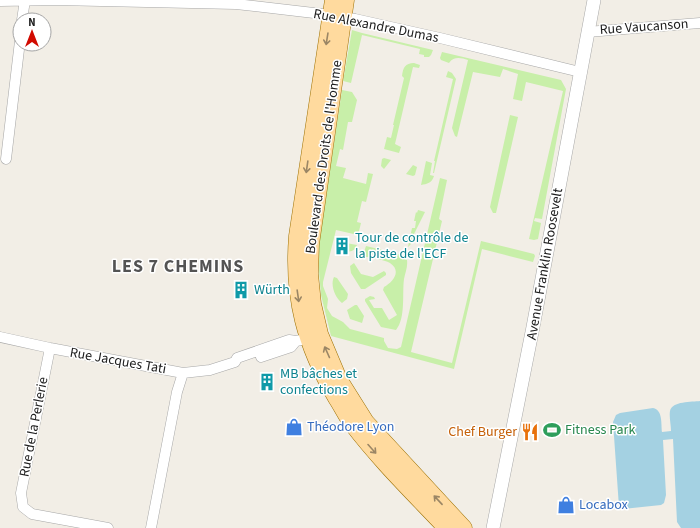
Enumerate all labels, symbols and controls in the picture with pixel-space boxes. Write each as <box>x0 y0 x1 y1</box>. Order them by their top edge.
street label: Rue Alexandre Dumas <box>312 4 440 48</box>
north arrow <box>12 12 52 52</box>
street label: Rue Vaucanson <box>599 14 689 40</box>
text: N <box>28 15 36 30</box>
one-way arrow <box>323 32 331 45</box>
street label: Boulevard des Droits de l'Homme <box>301 59 347 255</box>
one-way arrow <box>303 160 311 173</box>
street label: Avenue Franklin Roosevelt <box>522 186 568 341</box>
place label: Tour de contrôle de la piste de l'ECF <box>355 228 468 264</box>
building icon: Tour de contrôle de la piste de l'ECF <box>332 236 352 256</box>
district label: LES 7 CHEMINS <box>112 254 244 279</box>
building icon: Würth <box>231 280 251 300</box>
place label: Würth <box>254 280 290 300</box>
one-way arrow <box>294 289 302 302</box>
street label: Rue Jacques Tati <box>68 343 168 379</box>
one-way arrow <box>323 346 331 358</box>
place label: MB bâches et confections <box>280 364 357 400</box>
building icon: MB bâches et confections <box>257 372 277 392</box>
street label: Rue de la Perlerie <box>15 375 54 479</box>
shop icon: Théodore Lyon <box>284 417 304 437</box>
place label: Théodore Lyon <box>307 417 395 437</box>
sports icon: Fitness Park <box>542 420 562 440</box>
place label: Fitness Park <box>565 420 635 440</box>
place label: Chef Burger <box>448 422 517 442</box>
restaurant icon: Chef Burger <box>520 422 540 442</box>
one-way arrow <box>368 443 377 454</box>
one-way arrow <box>433 495 442 505</box>
shop icon: Locabox <box>556 495 576 515</box>
place label: Locabox <box>579 495 629 515</box>

